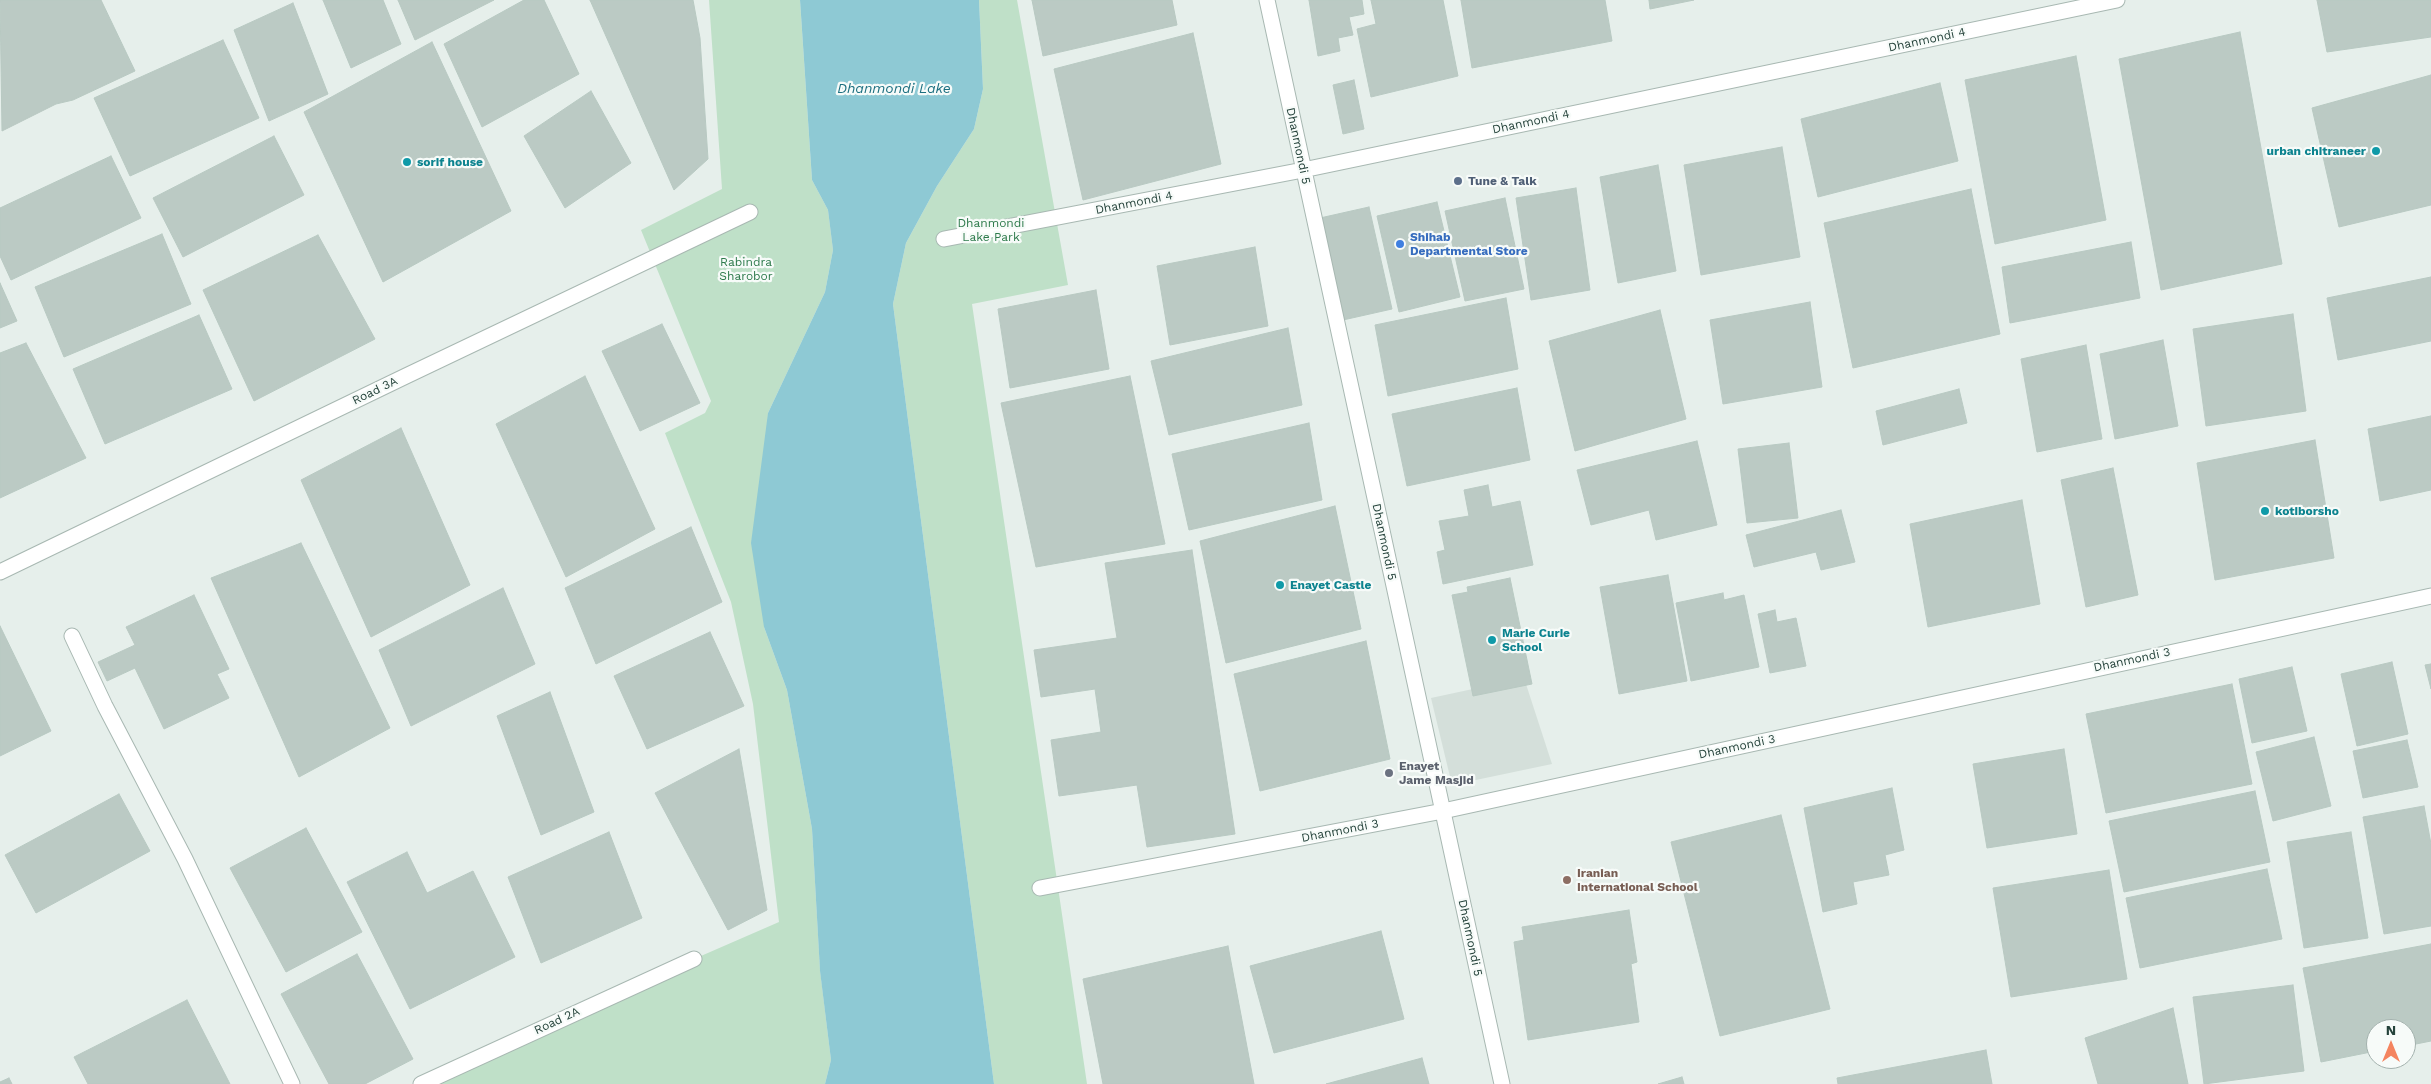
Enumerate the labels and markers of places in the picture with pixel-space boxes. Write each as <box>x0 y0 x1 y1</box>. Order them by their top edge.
place label: urban chitraneer <box>2267 144 2366 158</box>
marker: urban chitraneer <box>2370 145 2382 157</box>
place label: sorif house <box>417 155 483 169</box>
marker: sorif house <box>401 156 413 168</box>
place label: Tune & Talk <box>1468 174 1537 188</box>
marker: Tune & Talk <box>1452 175 1464 187</box>
place label: Shihab Departmental Store <box>1410 230 1528 258</box>
marker: Shihab Departmental Store <box>1394 238 1406 250</box>
place label: kotiborsho <box>2275 504 2339 518</box>
marker: kotiborsho <box>2259 505 2271 517</box>
place label: Enayet Castle <box>1290 578 1371 592</box>
marker: Enayet Castle <box>1274 579 1286 591</box>
place label: Marie Curie School <box>1502 626 1570 654</box>
marker: Marie Curie School <box>1486 634 1498 646</box>
place label: Enayet Jame Masjid <box>1399 759 1474 787</box>
marker: Enayet Jame Masjid <box>1383 767 1395 779</box>
place label: Iranian International School <box>1577 866 1698 894</box>
marker: Iranian International School <box>1561 874 1573 886</box>

